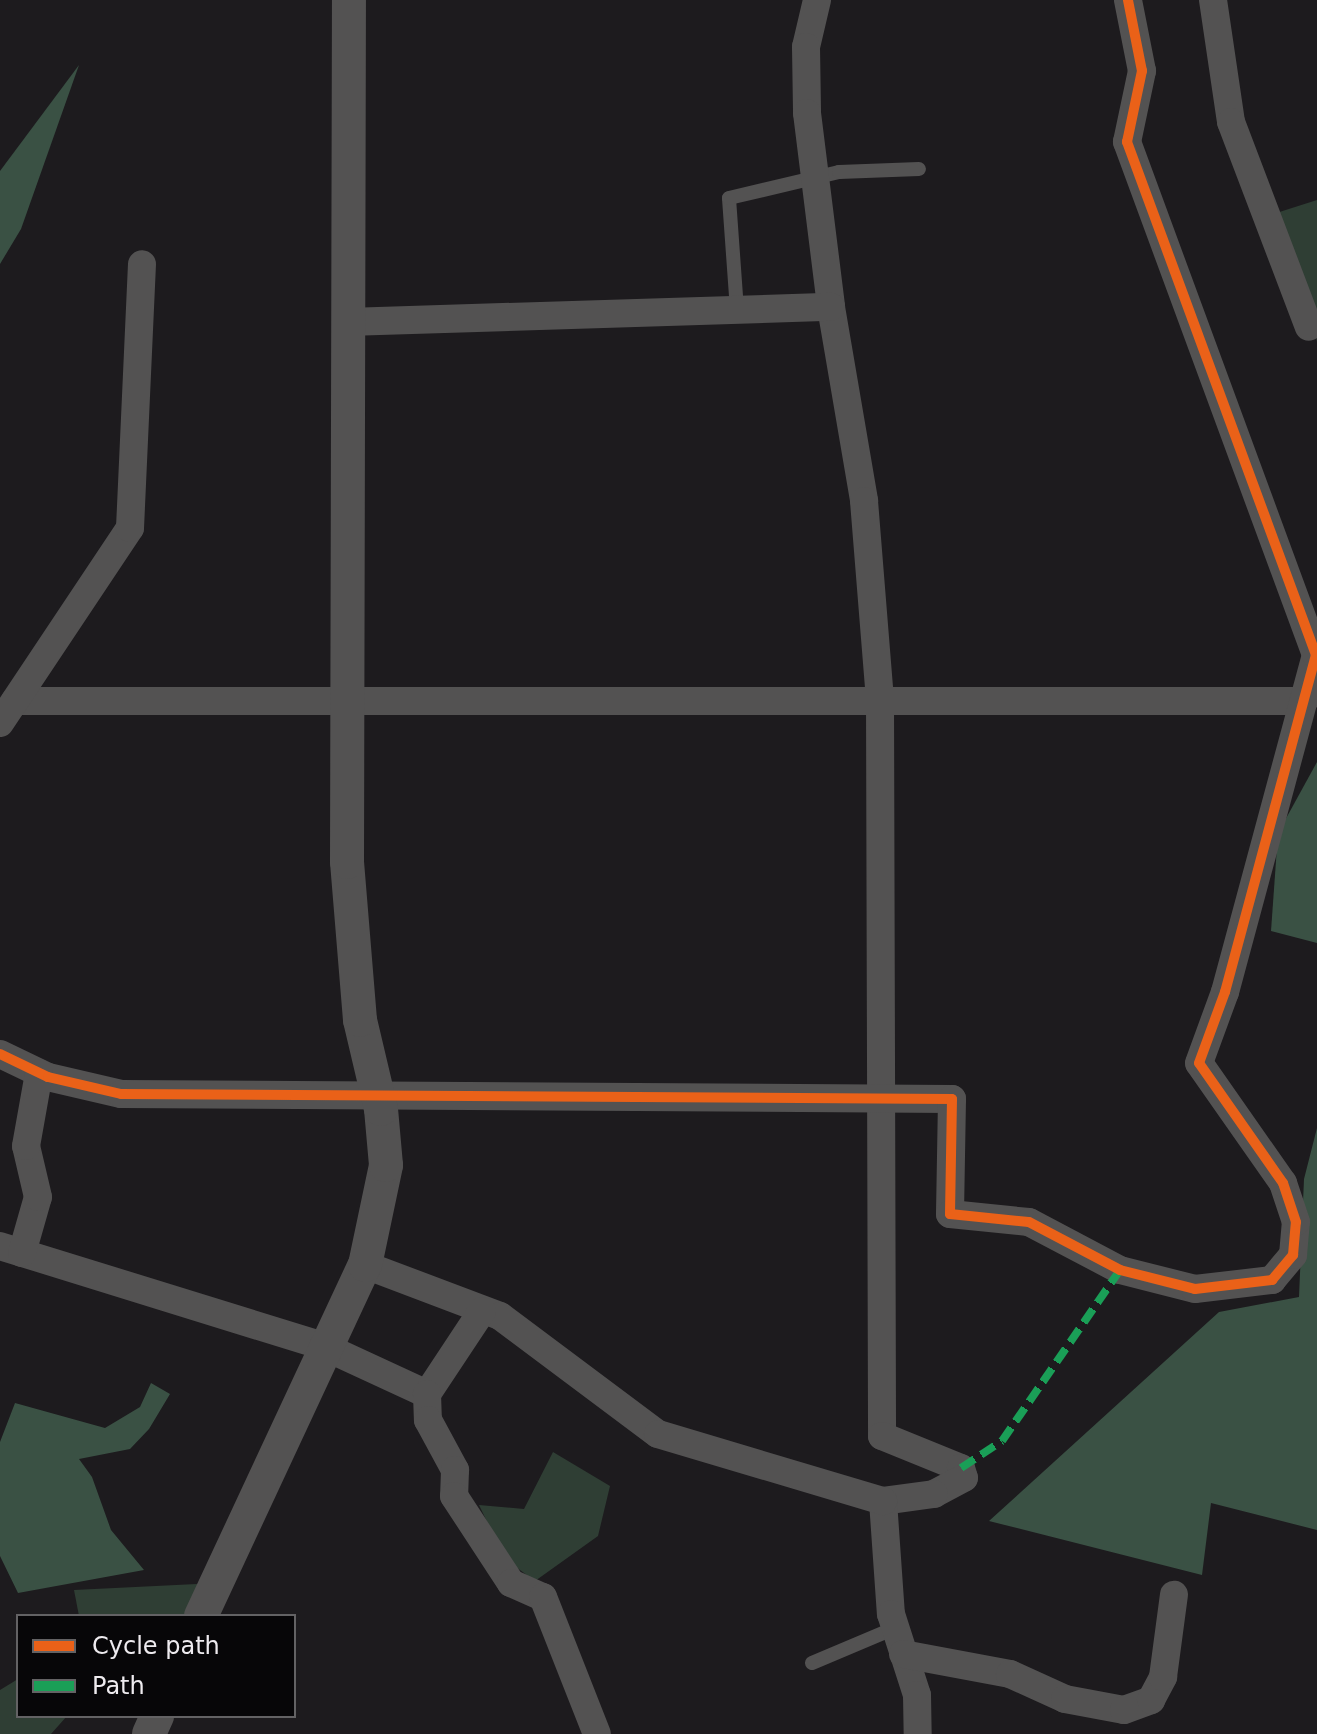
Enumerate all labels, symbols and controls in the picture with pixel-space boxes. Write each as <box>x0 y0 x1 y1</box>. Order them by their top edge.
legend <box>16 1614 296 1718</box>
text: Cycle path <box>92 1632 220 1660</box>
text: Path <box>92 1672 145 1700</box>

